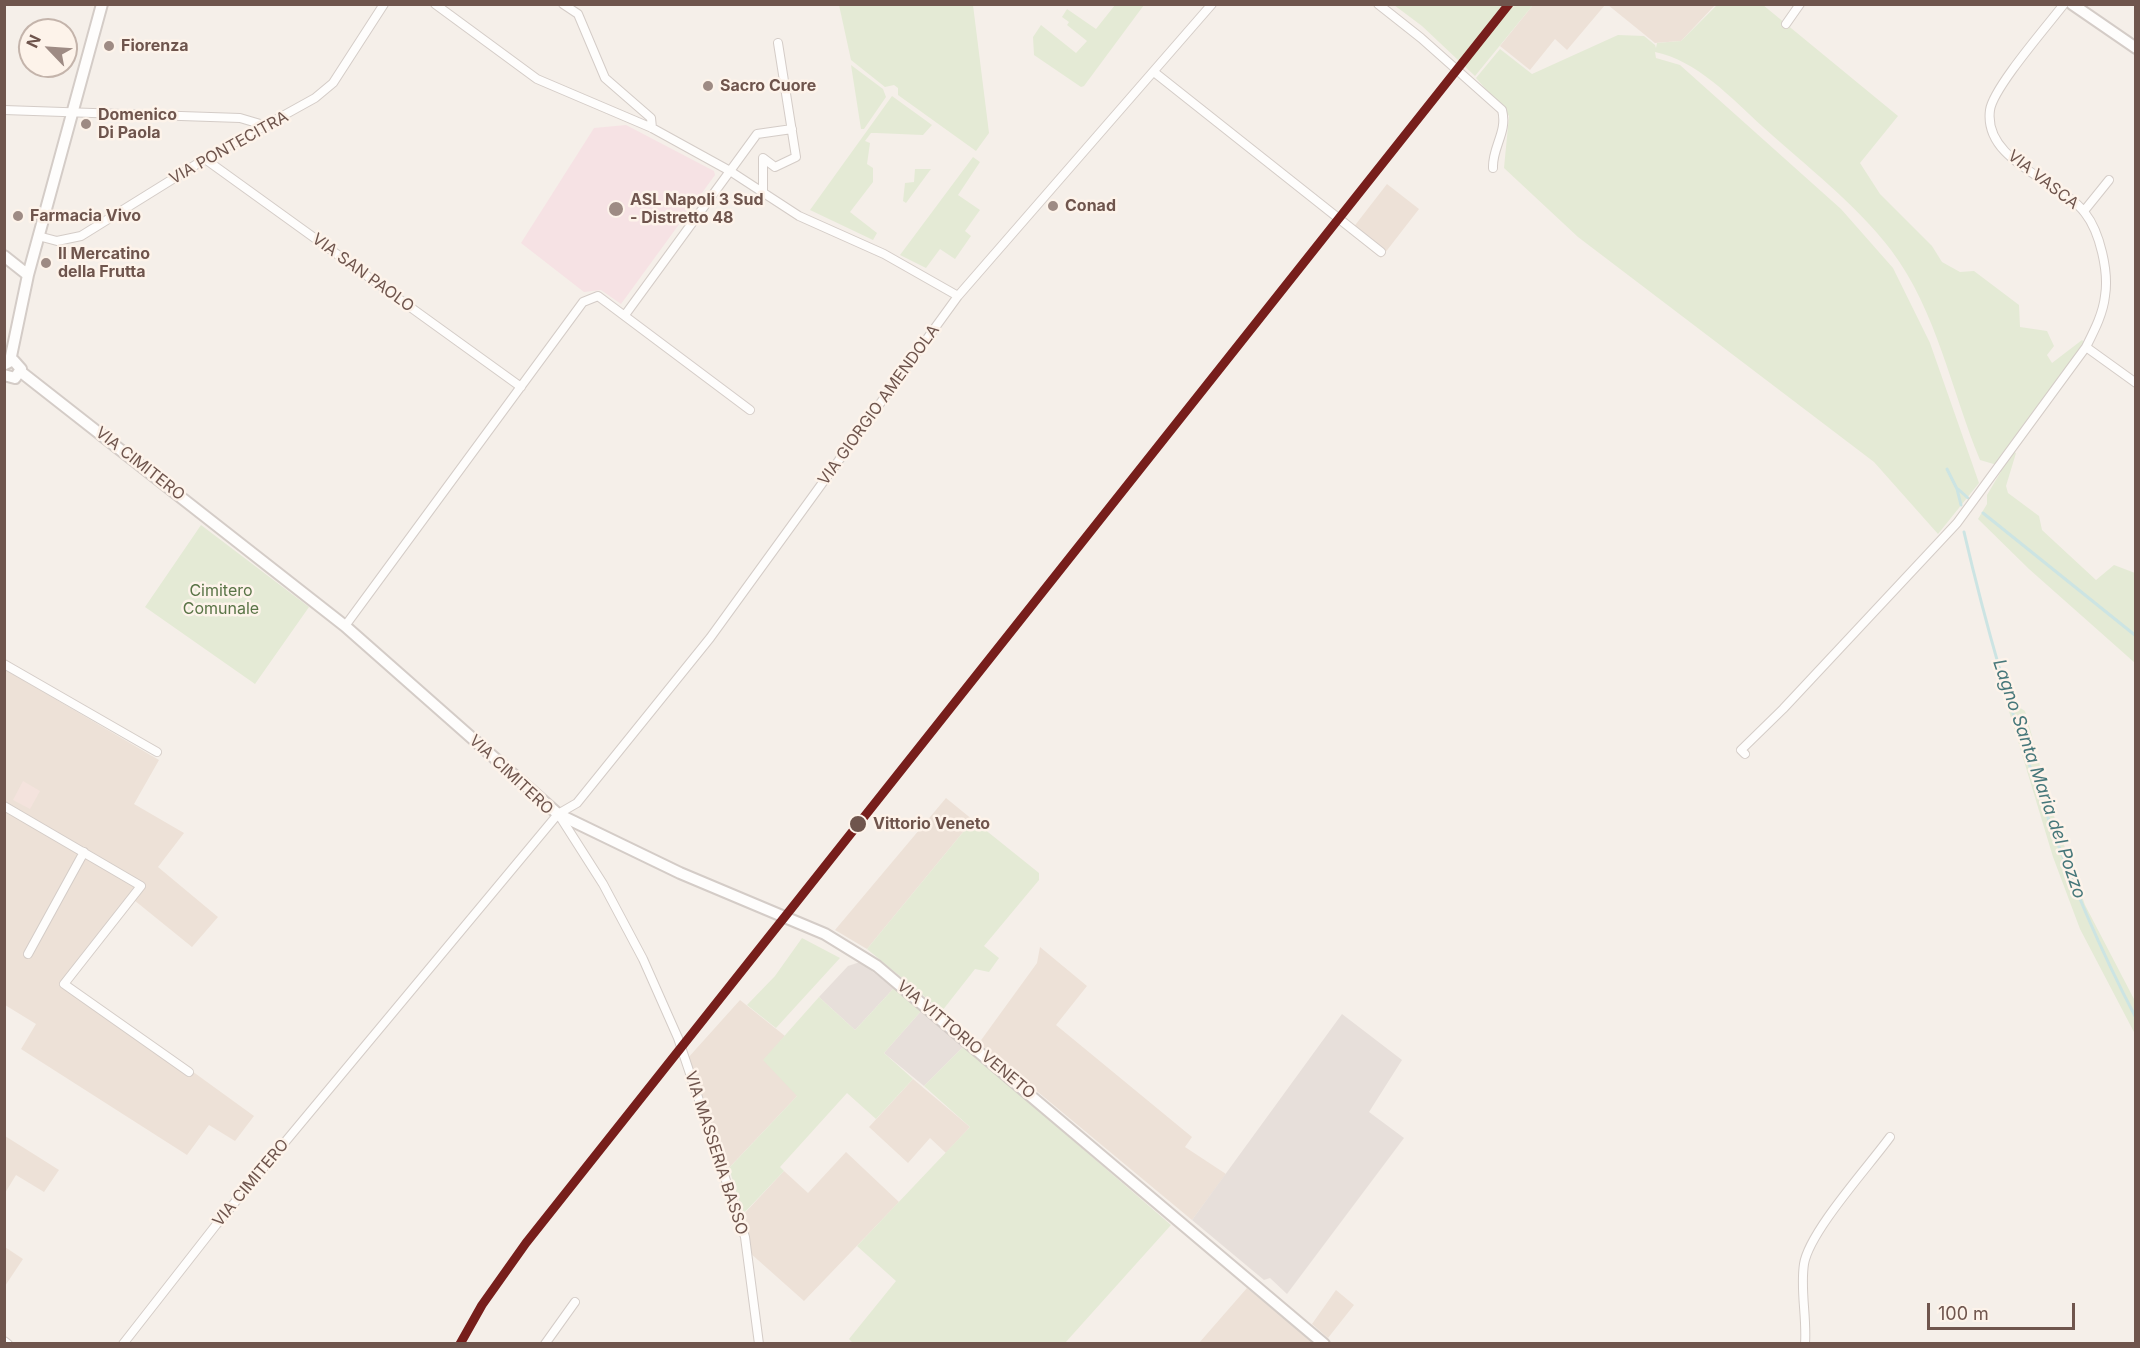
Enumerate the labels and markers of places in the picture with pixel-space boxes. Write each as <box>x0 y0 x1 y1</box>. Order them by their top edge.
place label: Fiorenza <box>121 36 189 56</box>
marker: Fiorenza <box>102 39 116 53</box>
place label: Sacro Cuore <box>720 76 816 96</box>
marker: Sacro Cuore <box>701 79 715 93</box>
place label: Domenico Di Paola <box>98 105 177 143</box>
marker: Domenico Di Paola <box>79 117 93 131</box>
place label: ASL Napoli 3 Sud - Distretto 48 <box>630 190 764 228</box>
place label: Conad <box>1065 196 1116 216</box>
marker: Conad <box>1046 199 1060 213</box>
marker: ASL Napoli 3 Sud - Distretto 48 <box>607 200 625 218</box>
place label: Farmacia Vivo <box>30 206 141 226</box>
marker: Farmacia Vivo <box>11 209 25 223</box>
place label: Il Mercatino della Frutta <box>58 244 150 282</box>
marker: Il Mercatino della Frutta <box>39 256 53 270</box>
marker: Vittorio Veneto <box>848 814 868 834</box>
place label: Vittorio Veneto <box>873 814 990 834</box>

